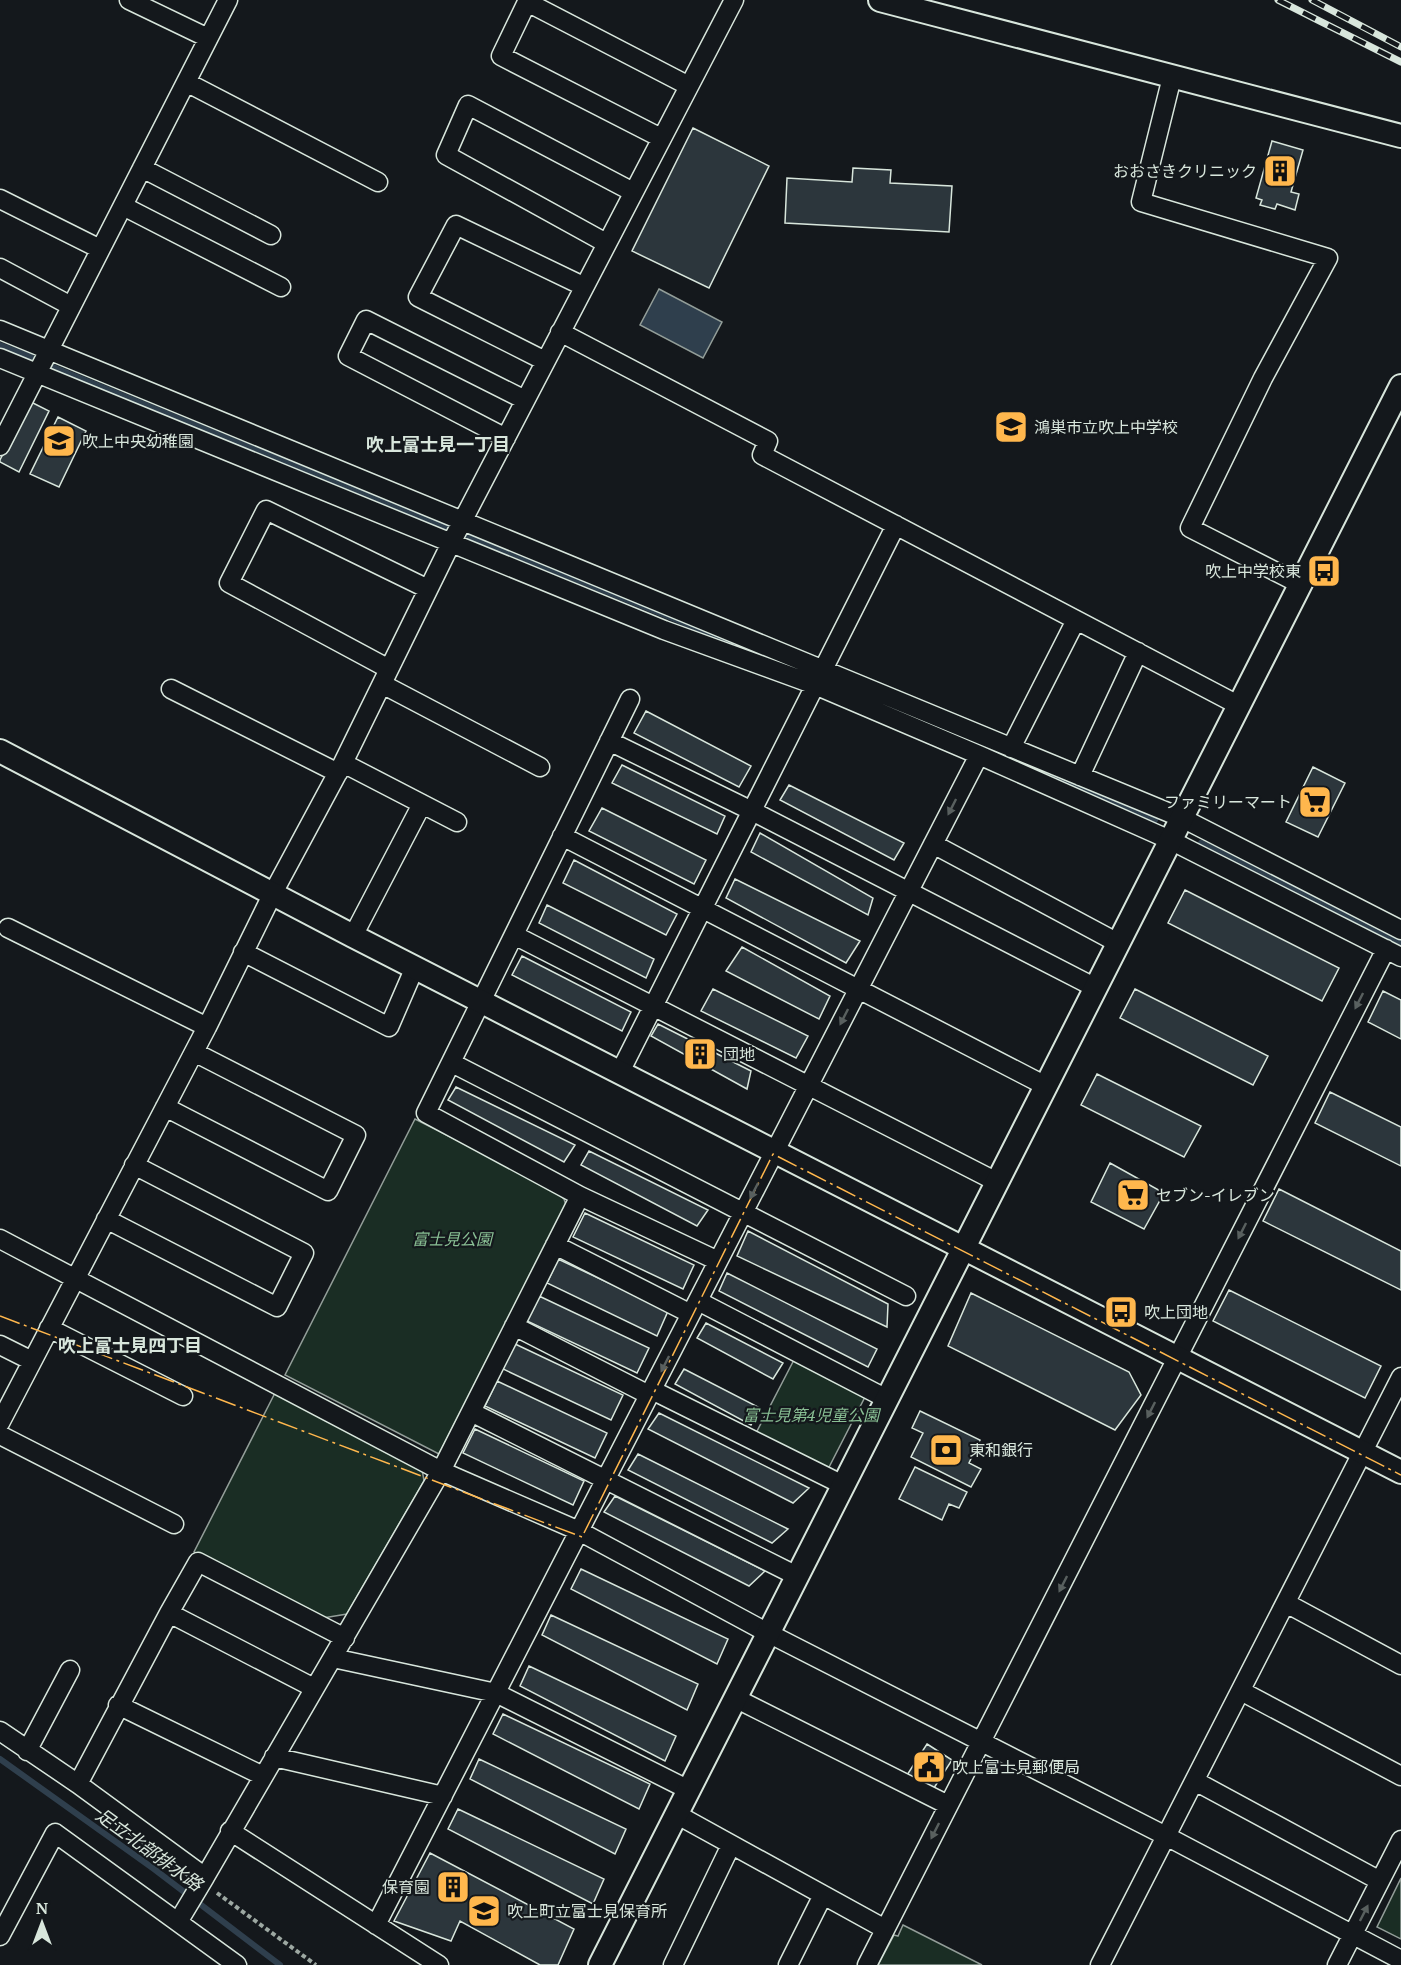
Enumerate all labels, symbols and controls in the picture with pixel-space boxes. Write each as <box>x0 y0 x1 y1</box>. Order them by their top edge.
building icon: おおさきクリニック <box>1262 153 1298 189</box>
place label: おおさきクリニック <box>1113 160 1257 182</box>
school or university icon: 鴻巣市立吹上中学校 <box>993 409 1029 445</box>
place label: 鴻巣市立吹上中学校 <box>1034 416 1178 438</box>
school or university icon: 吹上中央幼稚園 <box>41 423 77 459</box>
place label: 吹上中央幼稚園 <box>82 430 194 452</box>
district label: 吹上富士見一丁目 <box>366 432 510 456</box>
bus stop icon: 吹上中学校東 <box>1306 553 1342 589</box>
place label: 吹上中学校東 <box>1205 560 1301 582</box>
supermarket icon: ファミリーマート <box>1297 784 1333 820</box>
place label: ファミリーマート <box>1164 791 1292 813</box>
one-way arrow <box>947 798 957 815</box>
one-way arrow <box>1354 993 1364 1010</box>
one-way arrow <box>839 1009 848 1026</box>
building icon: 団地 <box>682 1036 718 1072</box>
place label: 団地 <box>723 1043 755 1065</box>
supermarket icon: セブン-イレブン <box>1115 1177 1151 1213</box>
one-way arrow <box>749 1182 759 1199</box>
place label: セブン-イレブン <box>1156 1184 1275 1206</box>
one-way arrow <box>1237 1223 1247 1240</box>
park label: 富士見公園 <box>412 1228 494 1250</box>
bus stop icon: 吹上団地 <box>1103 1294 1139 1330</box>
place label: 吹上団地 <box>1144 1301 1208 1323</box>
district label: 吹上富士見四丁目 <box>58 1333 202 1357</box>
one-way arrow <box>660 1356 670 1373</box>
one-way arrow <box>1146 1402 1156 1419</box>
park label: 富士見第4児童公園 <box>743 1404 881 1426</box>
bank icon: 東和銀行 <box>928 1432 964 1468</box>
place label: 東和銀行 <box>969 1439 1033 1461</box>
one-way arrow <box>1058 1576 1068 1593</box>
public building icon: 吹上富士見郵便局 <box>911 1749 947 1785</box>
place label: 吹上富士見郵便局 <box>952 1756 1080 1778</box>
water label: 足立北部排水路 <box>92 1802 209 1897</box>
one-way arrow <box>930 1822 940 1839</box>
building icon: 保育園 <box>435 1869 471 1905</box>
place label: 保育園 <box>382 1876 430 1898</box>
north arrow <box>12 1893 72 1953</box>
school or university icon: 吹上町立富士見保育所 <box>466 1893 502 1929</box>
text: N <box>36 1897 48 1919</box>
place label: 吹上町立富士見保育所 <box>507 1900 667 1922</box>
one-way arrow <box>1359 1904 1369 1921</box>

